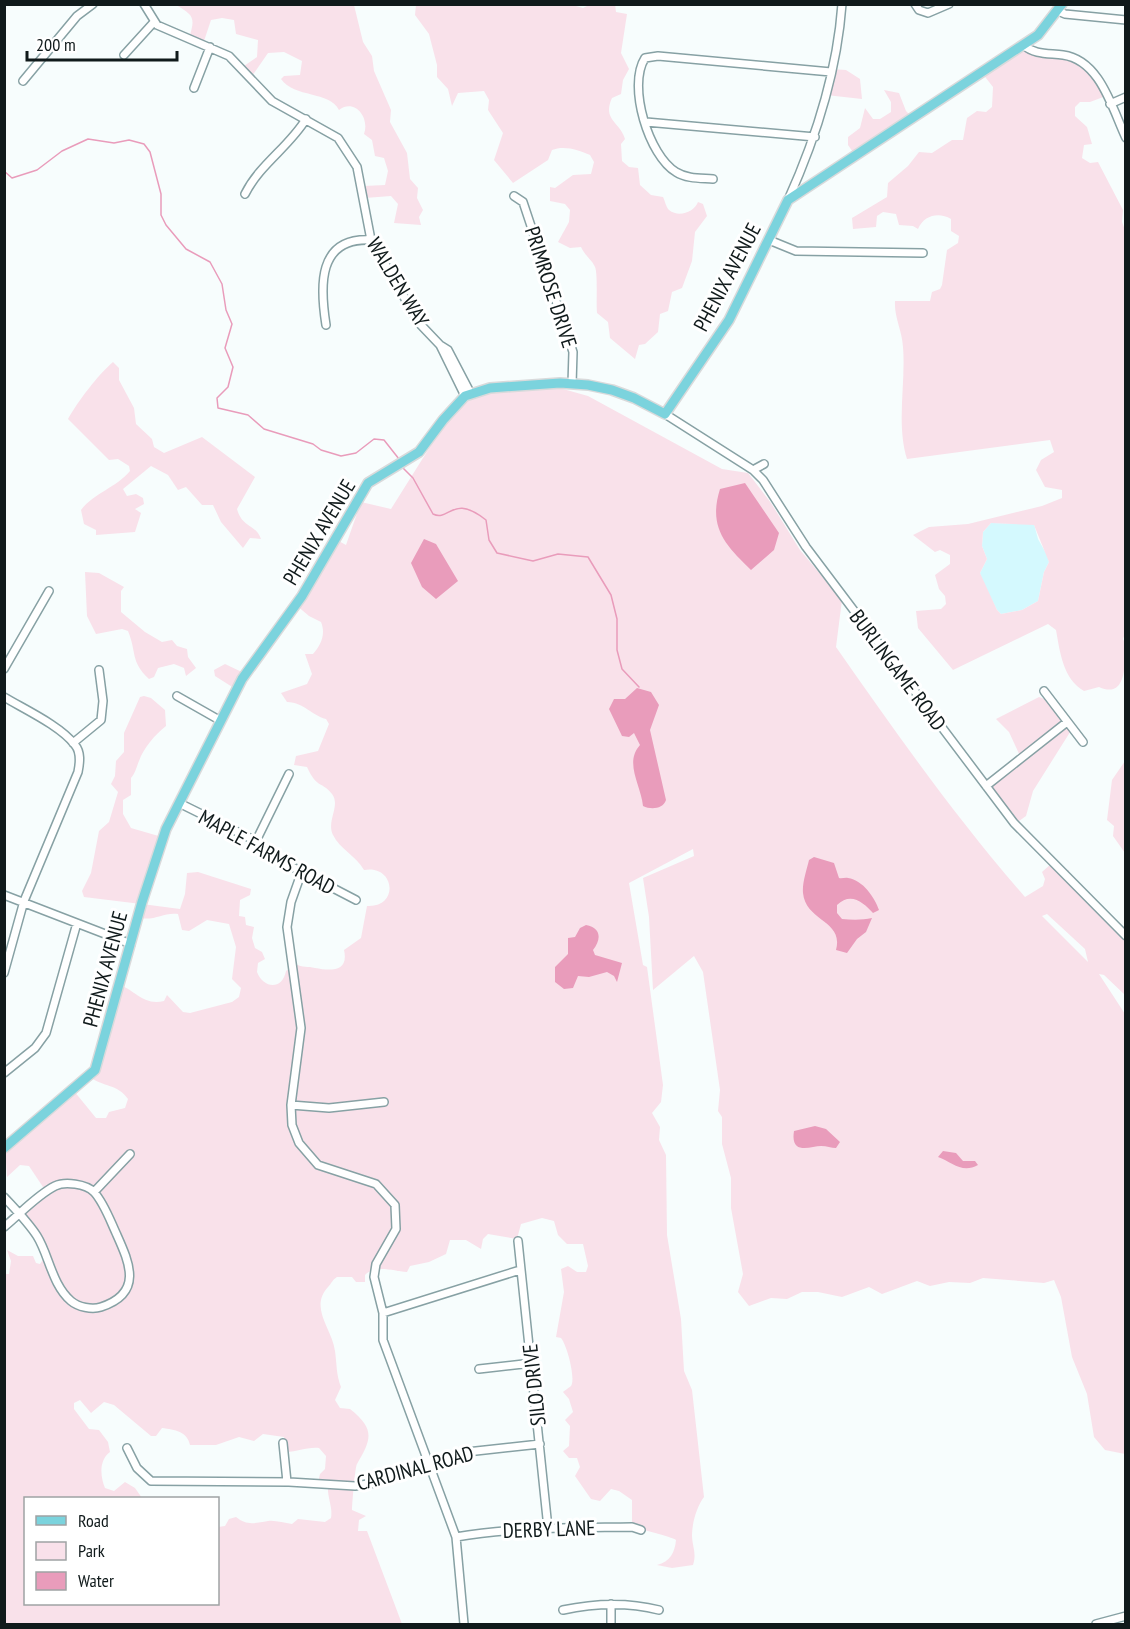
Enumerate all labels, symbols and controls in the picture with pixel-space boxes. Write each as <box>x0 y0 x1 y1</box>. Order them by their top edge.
scale bar <box>27 24 177 62</box>
text: 200 m <box>36 33 76 56</box>
street label: PHENIX AVENUE <box>687 218 767 336</box>
street label: PRIMROSE DRIVE <box>519 223 583 351</box>
street label: WALDEN WAY <box>361 232 435 332</box>
street label: PHENIX AVENUE <box>277 474 361 590</box>
street label: BURLINGAME ROAD <box>844 604 952 736</box>
street label: MAPLE FARMS ROAD <box>194 803 340 901</box>
street label: PHENIX AVENUE <box>77 908 133 1030</box>
street label: SILO DRIVE <box>516 1343 552 1427</box>
street label: CARDINAL ROAD <box>353 1439 477 1497</box>
legend <box>24 1497 219 1605</box>
text: Road <box>78 1509 109 1532</box>
street label: DERBY LANE <box>502 1514 596 1544</box>
text: Park <box>78 1539 105 1562</box>
text: Water <box>78 1569 114 1592</box>

